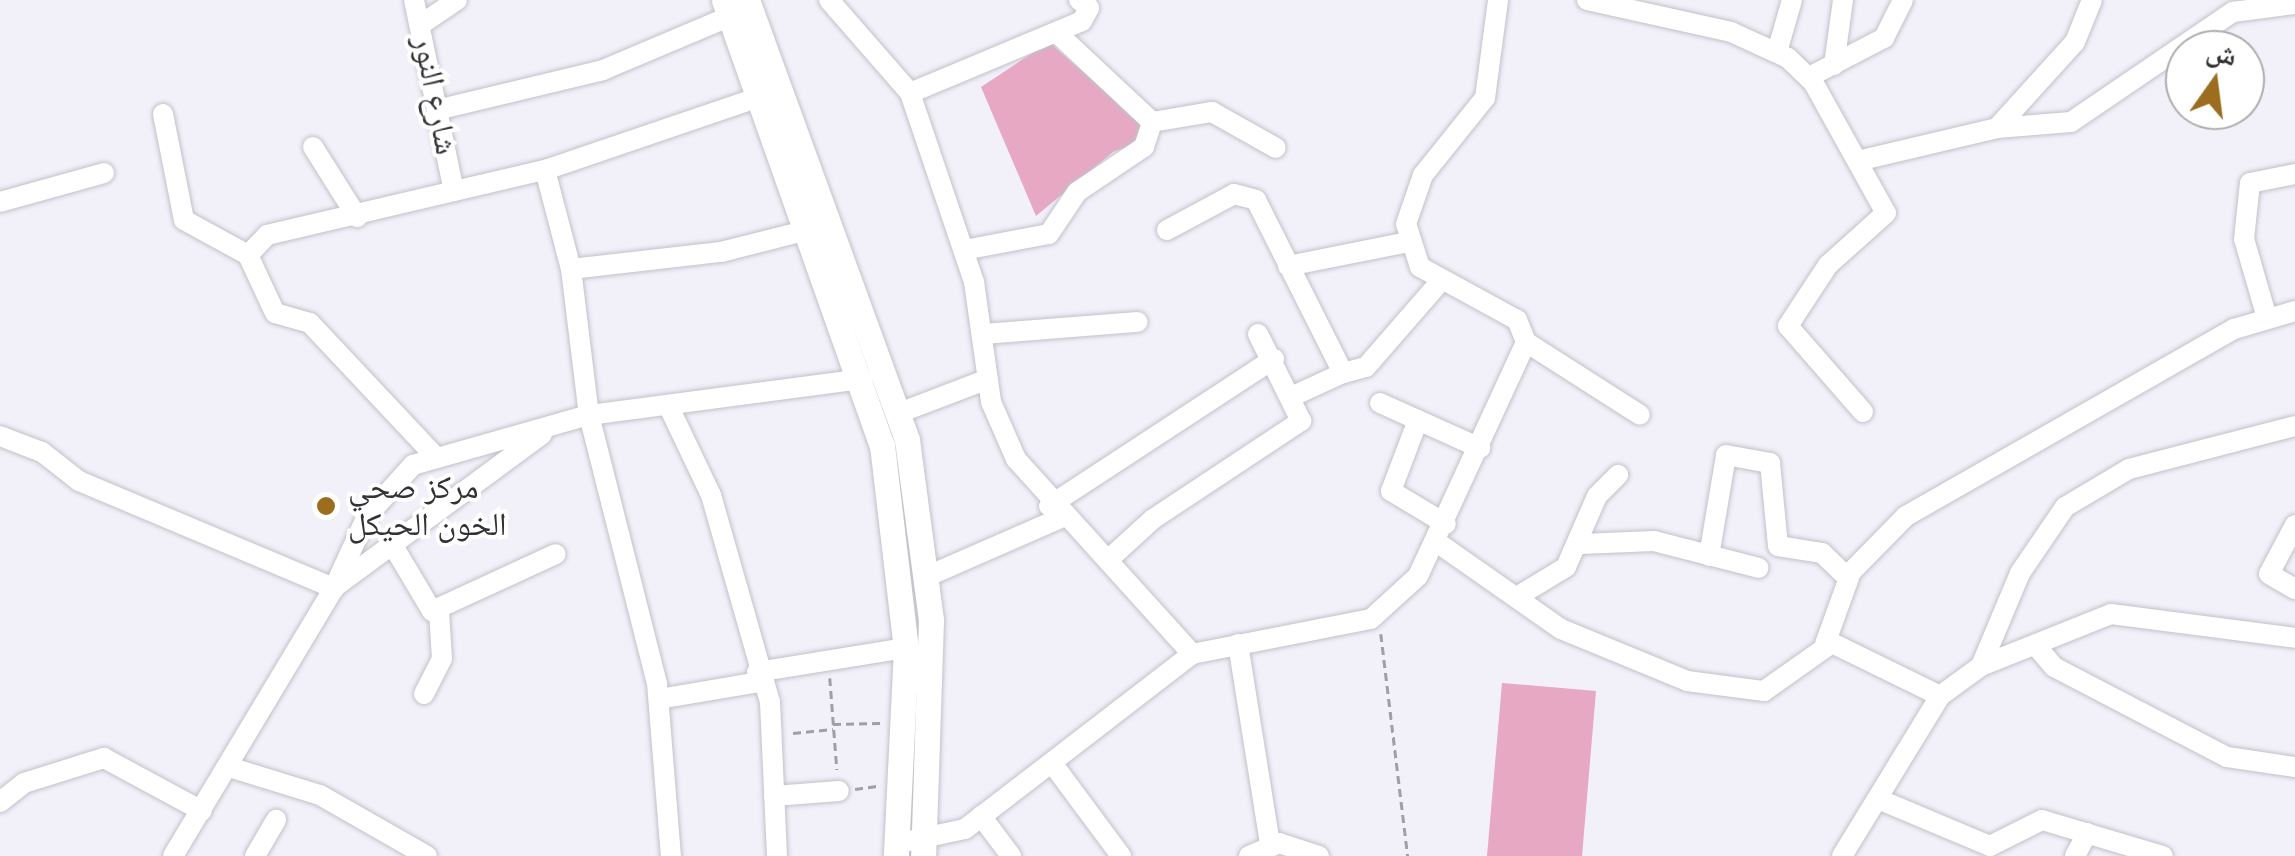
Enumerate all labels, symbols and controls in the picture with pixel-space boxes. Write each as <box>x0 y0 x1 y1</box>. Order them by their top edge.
north arrow <box>2165 30 2265 130</box>
street label: شارع النور <box>406 32 466 158</box>
text: ش <box>2203 33 2240 73</box>
place label: مركز صحي الخون الحيكل <box>348 469 507 544</box>
marker: مركز صحي الخون الحيكل <box>313 493 339 519</box>

